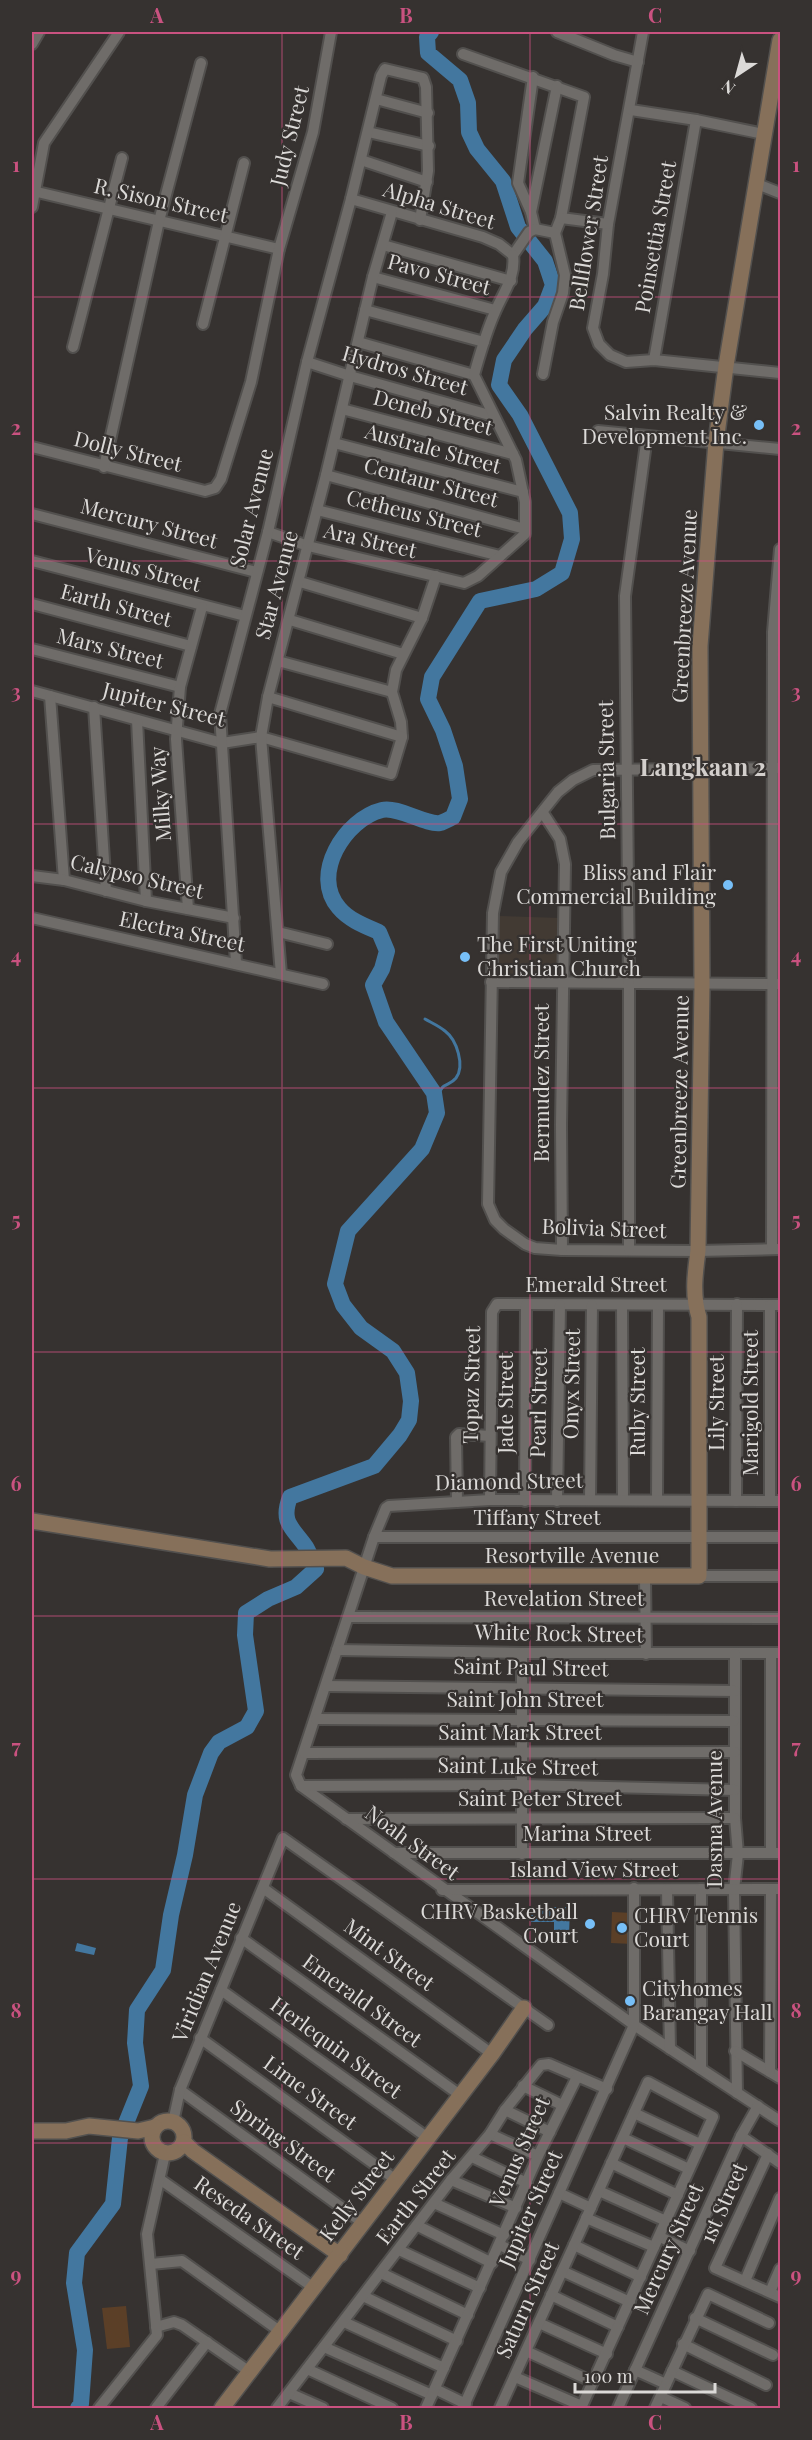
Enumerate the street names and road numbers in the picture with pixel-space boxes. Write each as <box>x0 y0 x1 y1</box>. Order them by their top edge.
street label: Judy Street <box>262 82 314 190</box>
street label: Bellflower Street <box>561 152 613 312</box>
street label: Poinsettia Street <box>627 158 681 315</box>
street label: R. Sison Street <box>92 170 232 228</box>
street label: Alpha Street <box>379 174 499 235</box>
street label: Pavo Street <box>385 246 495 300</box>
street label: Hydros Street <box>339 338 472 401</box>
street label: Deneb Street <box>371 382 497 441</box>
street label: Australe Street <box>362 415 505 479</box>
street label: Dolly Street <box>72 423 186 477</box>
street label: Solar Avenue <box>222 445 278 570</box>
street label: Centaur Street <box>361 450 502 513</box>
street label: Cetheus Street <box>344 482 486 543</box>
street label: Mercury Street <box>78 490 222 554</box>
street label: Greenbreeze Avenue <box>664 508 702 703</box>
street label: Ara Street <box>320 515 420 563</box>
street label: Star Avenue <box>247 527 303 642</box>
street label: Venus Street <box>82 539 205 597</box>
street label: Earth Street <box>58 576 176 632</box>
street label: Mars Street <box>54 620 167 674</box>
street label: Jupiter Street <box>99 674 229 732</box>
street label: Bulgaria Street <box>590 699 620 840</box>
street label: Milky Way <box>142 745 176 843</box>
street label: Calypso Street <box>68 846 208 904</box>
street label: Electra Street <box>117 903 248 957</box>
street label: Greenbreeze Avenue <box>662 995 694 1189</box>
street label: Bermudez Street <box>526 1003 554 1162</box>
street label: Bolivia Street <box>541 1211 667 1243</box>
street label: Emerald Street <box>525 1269 667 1297</box>
street label: Topaz Street <box>455 1325 485 1444</box>
street label: Onyx Street <box>555 1328 585 1440</box>
street label: Marigold Street <box>735 1329 763 1476</box>
street label: Pearl Street <box>522 1347 552 1458</box>
street label: Ruby Street <box>622 1347 650 1457</box>
street label: Jade Street <box>490 1352 518 1455</box>
street label: Lily Street <box>701 1354 729 1451</box>
street label: Diamond Street <box>435 1465 584 1495</box>
street label: Tiffany Street <box>473 1502 601 1530</box>
street label: Resortville Avenue <box>485 1540 659 1568</box>
street label: Revelation Street <box>484 1583 645 1611</box>
street label: White Rock Street <box>473 1617 644 1647</box>
street label: Saint Paul Street <box>453 1651 609 1681</box>
street label: Saint John Street <box>446 1684 604 1712</box>
street label: Saint Mark Street <box>438 1717 602 1745</box>
street label: Saint Luke Street <box>438 1750 599 1780</box>
street label: Dasma Avenue <box>699 1750 727 1888</box>
street label: Saint Peter Street <box>458 1783 623 1811</box>
street label: Noah Street <box>360 1798 467 1885</box>
street label: Marina Street <box>523 1818 652 1846</box>
street label: Island View Street <box>510 1854 679 1882</box>
street label: Viridian Avenue <box>164 1897 246 2047</box>
street label: Mint Street <box>339 1911 442 1996</box>
street label: Emerald Street <box>298 1946 429 2053</box>
street label: Herlequin Street <box>266 1989 409 2104</box>
street label: Lime Street <box>259 2048 364 2135</box>
street label: Venus Street <box>481 2091 555 2212</box>
street label: Spring Street <box>226 2092 343 2188</box>
street label: Earth Street <box>368 2142 461 2249</box>
street label: Kelly Street <box>312 2143 399 2246</box>
street label: Jupiter Street <box>490 2145 568 2272</box>
street label: 1st Street <box>692 2157 753 2247</box>
street label: Reseda Street <box>190 2168 311 2265</box>
street label: Mercury Street <box>626 2178 709 2318</box>
street label: Saturn Street <box>488 2236 565 2362</box>

